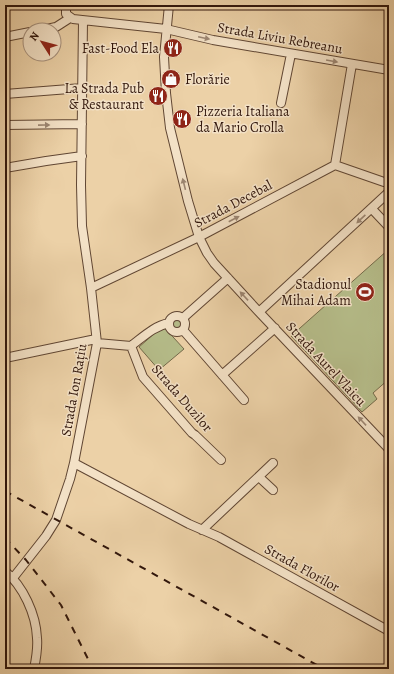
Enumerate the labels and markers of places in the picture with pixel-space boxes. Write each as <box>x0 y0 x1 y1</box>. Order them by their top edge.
restaurant icon: Fast-Food Ela <box>162 37 184 59</box>
place label: Fast-Food Ela <box>82 39 159 58</box>
shop icon: Florărie <box>160 68 182 90</box>
place label: Florărie <box>185 70 230 89</box>
place label: La Strada Pub & Restaurant <box>65 79 144 114</box>
restaurant icon: La Strada Pub & Restaurant <box>147 85 169 107</box>
place label: Pizzeria Italiana da Mario Crolla <box>196 102 290 137</box>
restaurant icon: Pizzeria Italiana da Mario Crolla <box>171 108 193 130</box>
place label: Stadionul Mihai Adam <box>281 275 352 310</box>
sports icon: Stadionul Mihai Adam <box>354 281 376 303</box>

